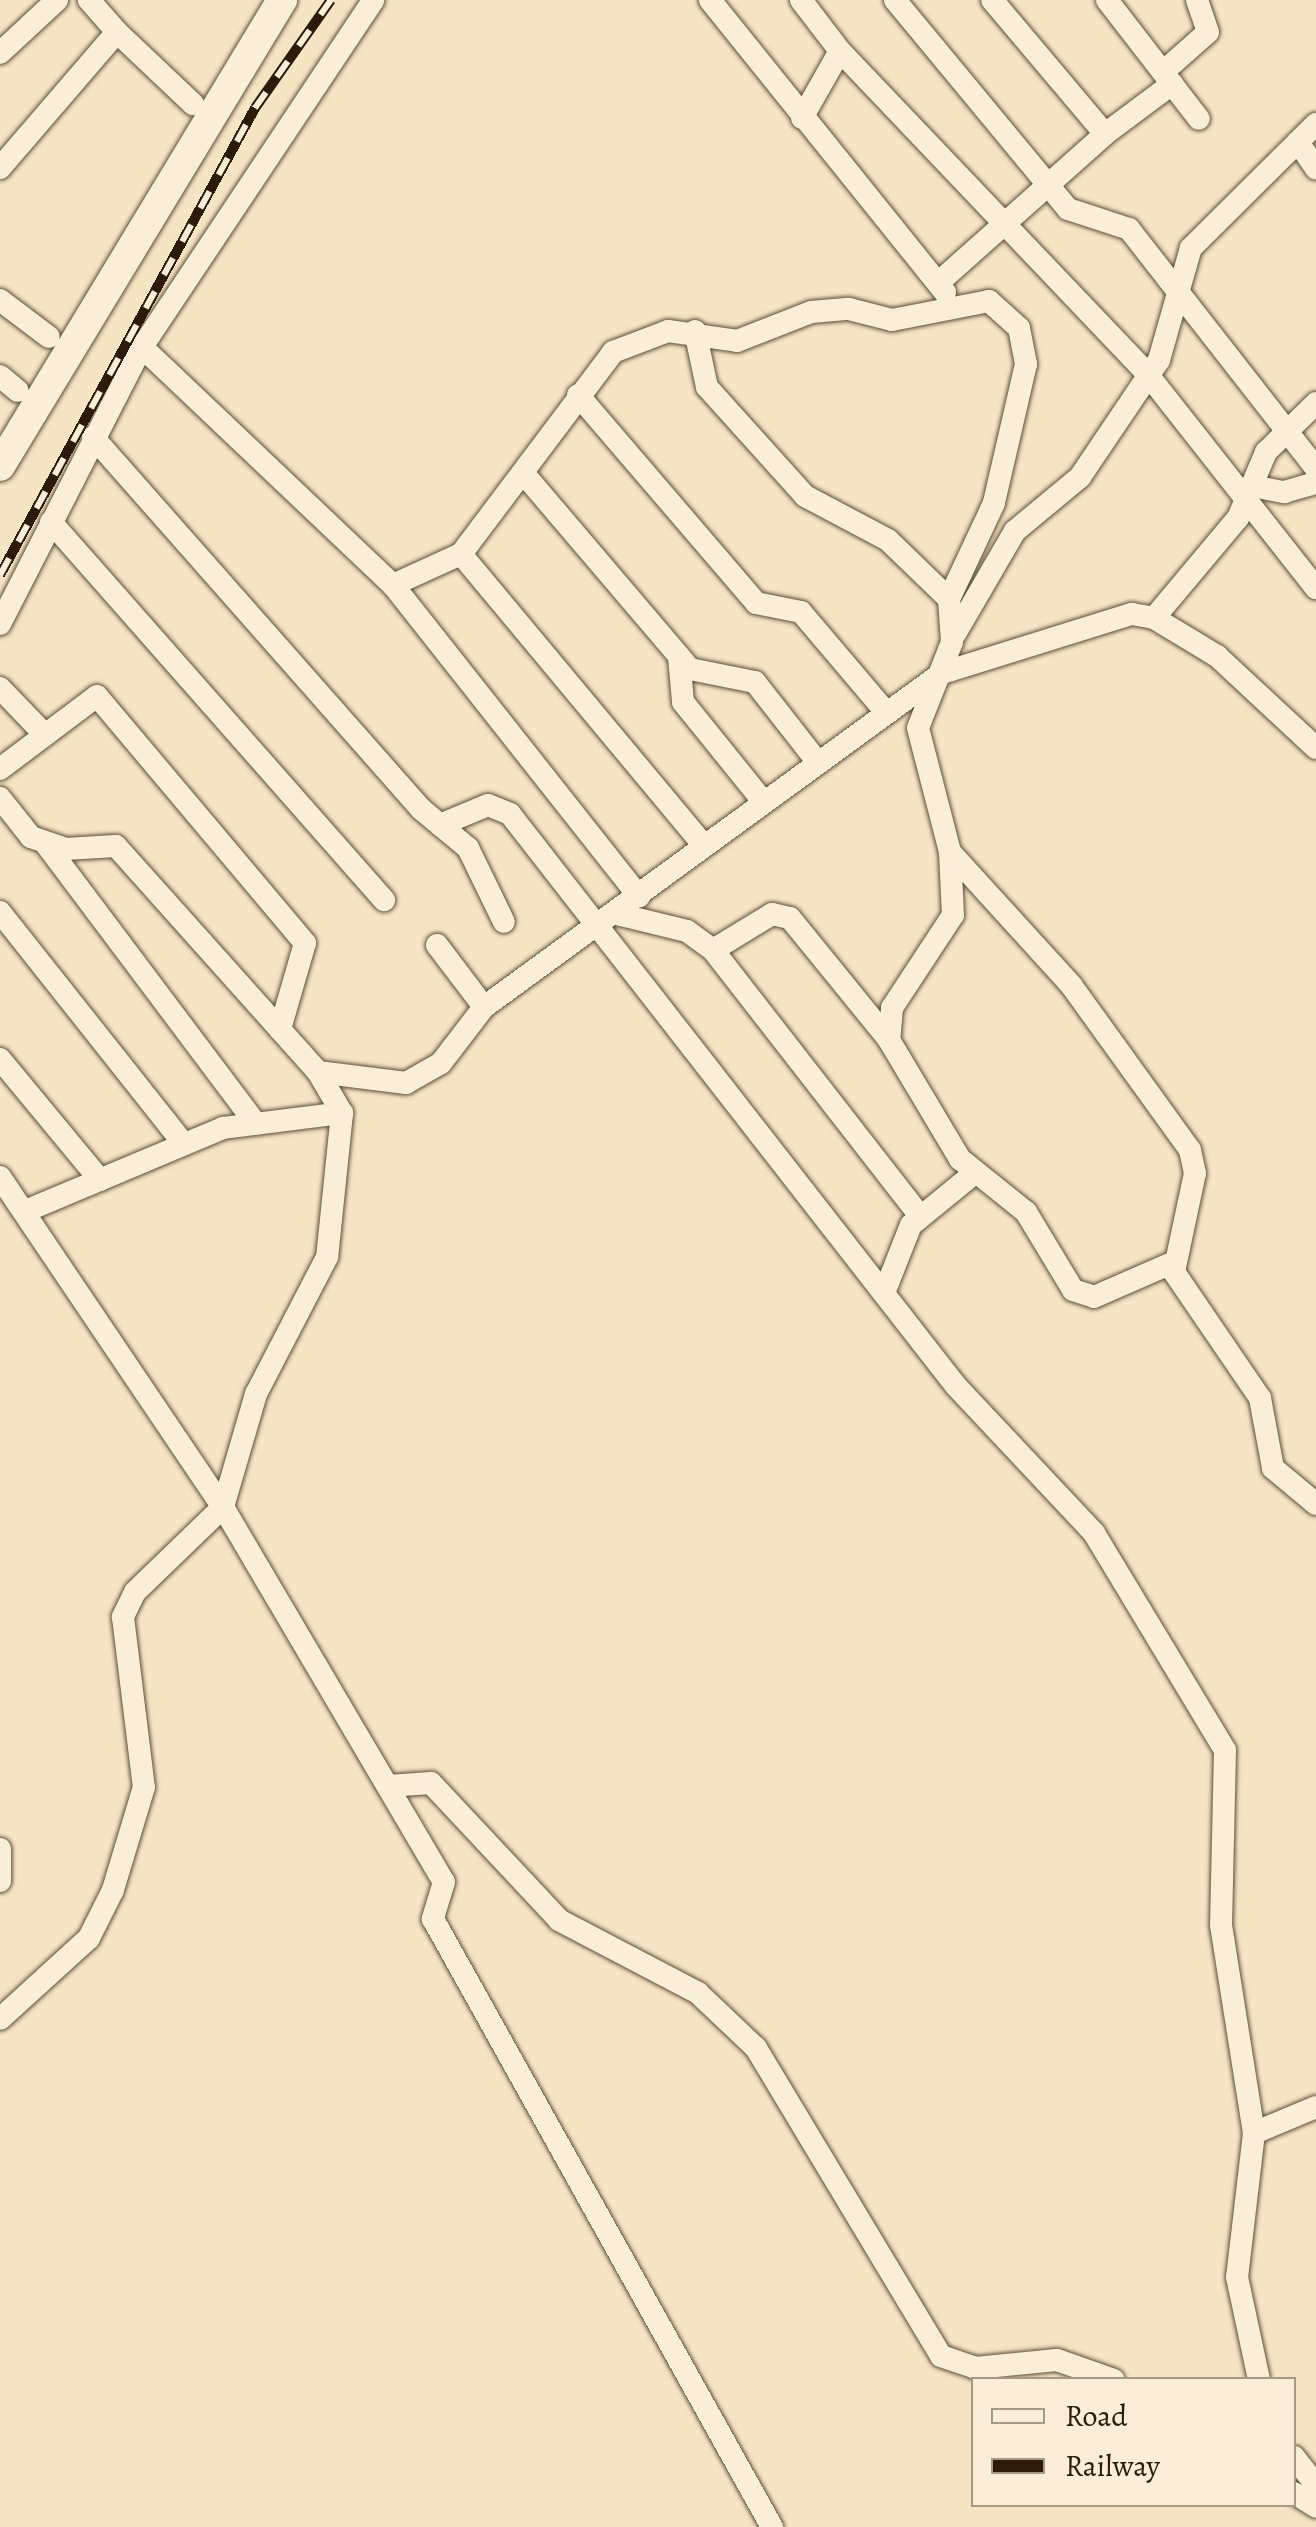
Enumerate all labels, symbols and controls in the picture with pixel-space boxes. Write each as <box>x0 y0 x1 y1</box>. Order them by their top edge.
legend <box>971 2377 1296 2507</box>
text: Road <box>1065 2396 1127 2436</box>
text: Railway <box>1065 2446 1160 2486</box>

